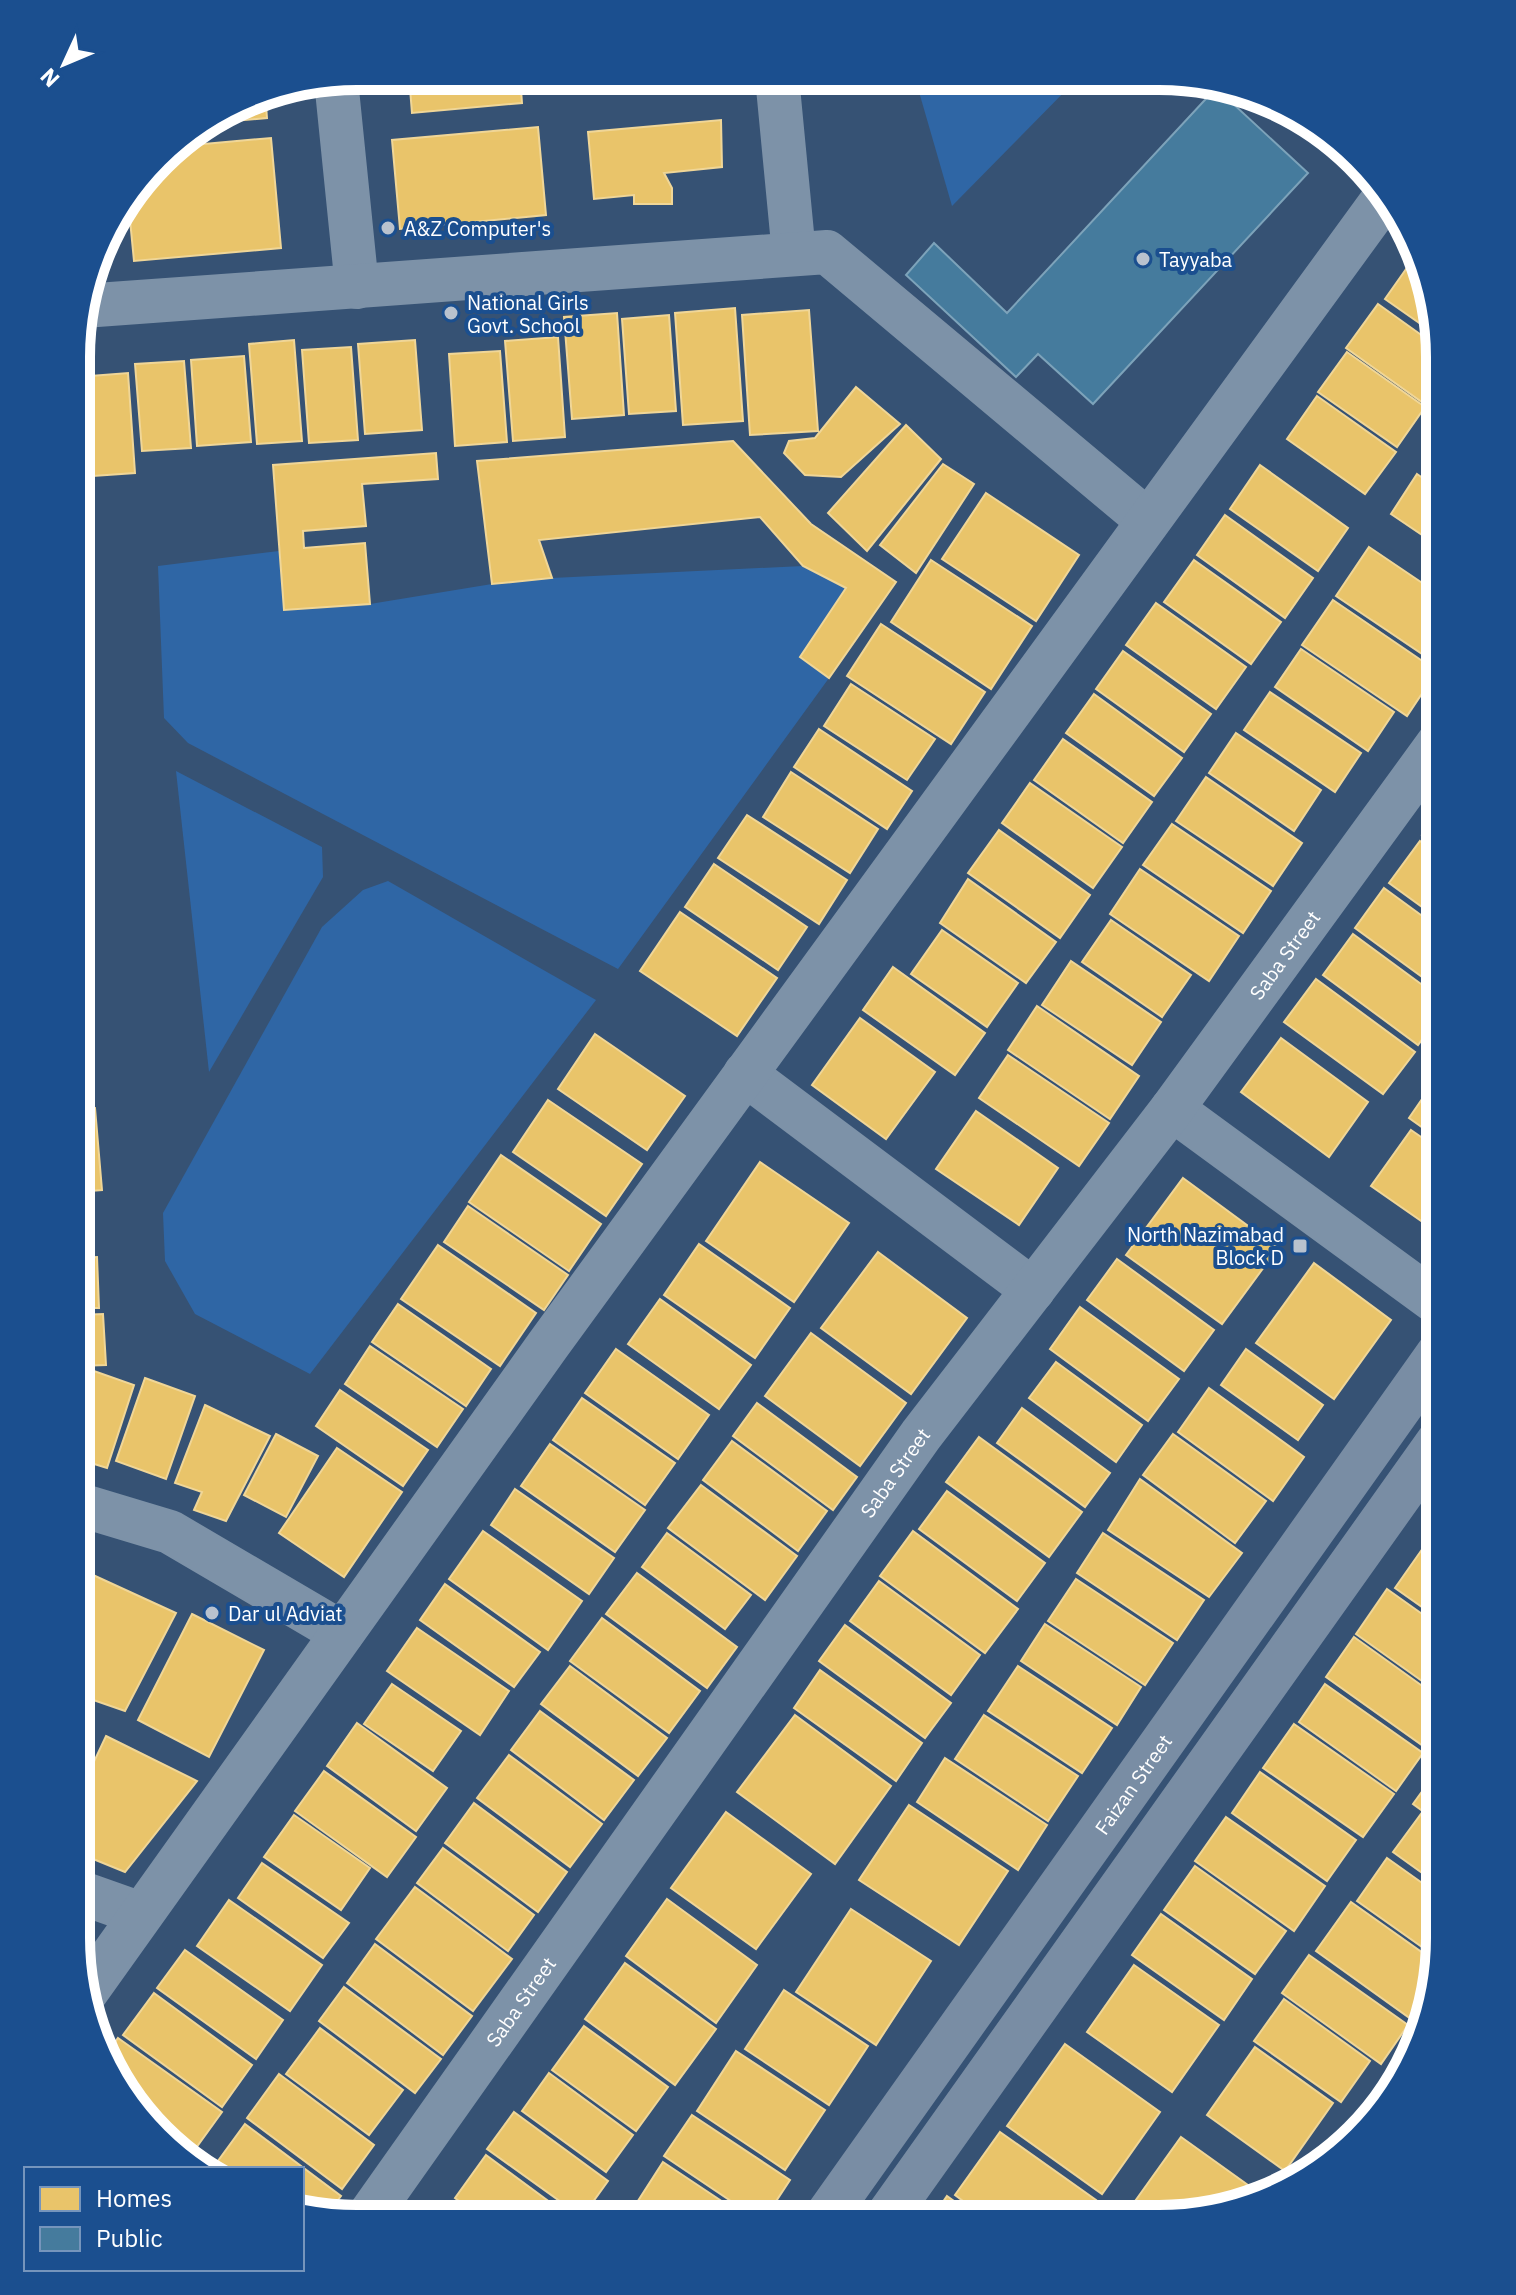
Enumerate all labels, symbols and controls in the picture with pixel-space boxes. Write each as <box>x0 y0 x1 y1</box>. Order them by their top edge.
north arrow <box>24 24 104 104</box>
text: N <box>33 62 65 94</box>
place label: A&Z Computer's <box>404 215 551 242</box>
marker: A&Z Computer's <box>379 219 397 237</box>
place label: Tayyaba <box>1159 246 1233 273</box>
marker: Tayyaba <box>1134 250 1152 268</box>
place label: National Girls Govt. School <box>467 289 589 339</box>
marker: National Girls Govt. School <box>442 304 460 322</box>
street label: Saba Street <box>1243 905 1326 1005</box>
place label: North Nazimabad Block D <box>1127 1221 1284 1271</box>
marker: North Nazimabad Block D <box>1291 1237 1309 1255</box>
street label: Saba Street <box>853 1422 936 1523</box>
place label: Dar ul Adviat <box>228 1600 343 1627</box>
marker: Dar ul Adviat <box>203 1604 221 1622</box>
street label: Faizan Street <box>1088 1729 1178 1840</box>
street label: Saba Street <box>479 1951 562 2052</box>
legend <box>24 2167 304 2271</box>
text: Homes <box>96 2182 172 2214</box>
text: Public <box>96 2222 163 2254</box>

